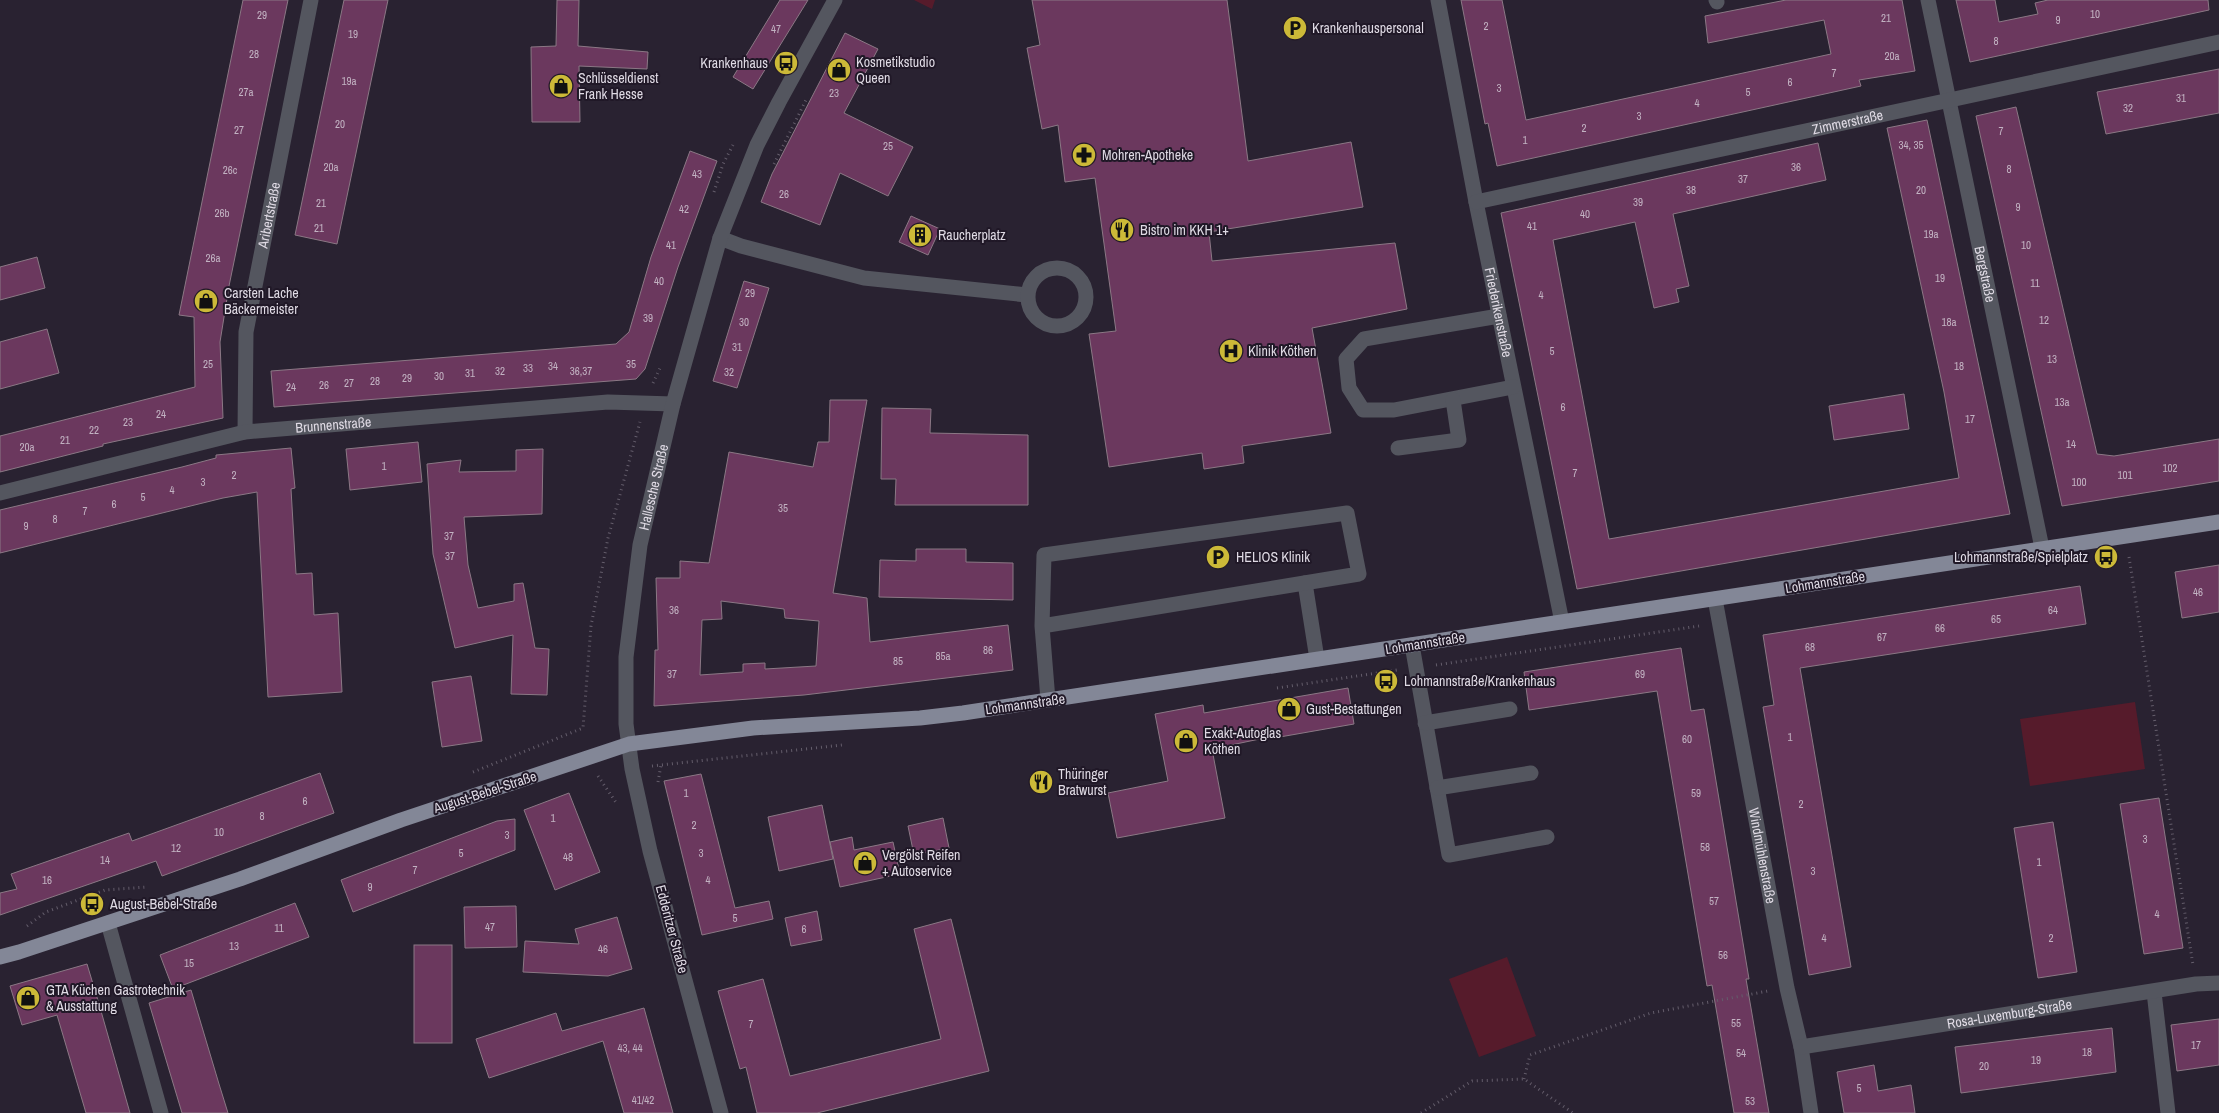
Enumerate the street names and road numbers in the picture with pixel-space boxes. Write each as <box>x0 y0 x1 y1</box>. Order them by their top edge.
street label: Zimmerstraße <box>1810 106 1885 138</box>
street label: Aribertstraße <box>253 181 284 251</box>
street label: Bergstraße <box>1970 244 2000 304</box>
street label: Friederikenstraße <box>1481 266 1517 359</box>
street label: Brunnenstraße <box>295 413 372 437</box>
street label: Hallesche Straße <box>635 442 672 532</box>
street label: Lohmannstraße <box>1784 567 1866 597</box>
street label: Lohmannstraße <box>1384 628 1466 658</box>
street label: Lohmannstraße <box>984 689 1066 719</box>
street label: August-Bebel-Straße <box>430 767 539 817</box>
street label: Windmühlenstraße <box>1745 806 1780 905</box>
street label: Edderitzer Straße <box>652 883 692 975</box>
street label: Rosa-Luxemburg-Straße <box>1946 995 2073 1033</box>

